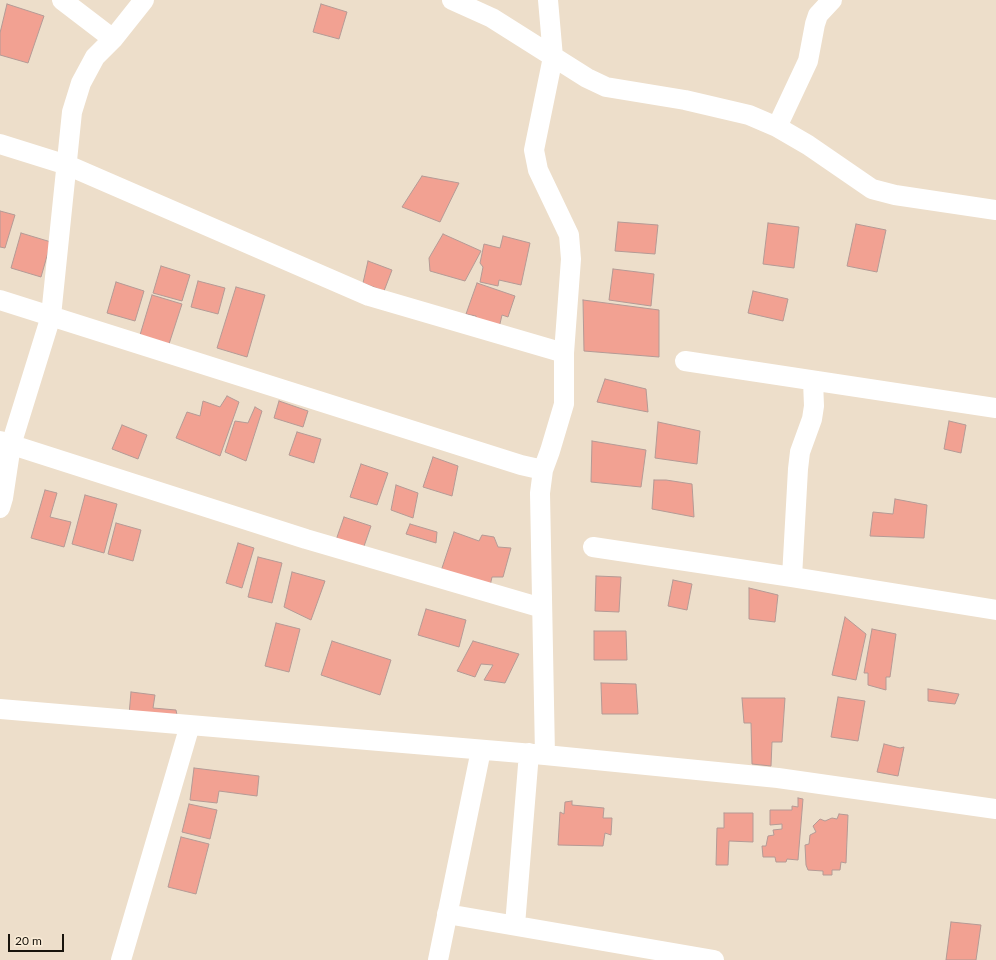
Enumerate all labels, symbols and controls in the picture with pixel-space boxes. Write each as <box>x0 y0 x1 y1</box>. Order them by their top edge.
scale bar <box>10 926 66 952</box>
text: 20 m <box>15 933 42 948</box>

